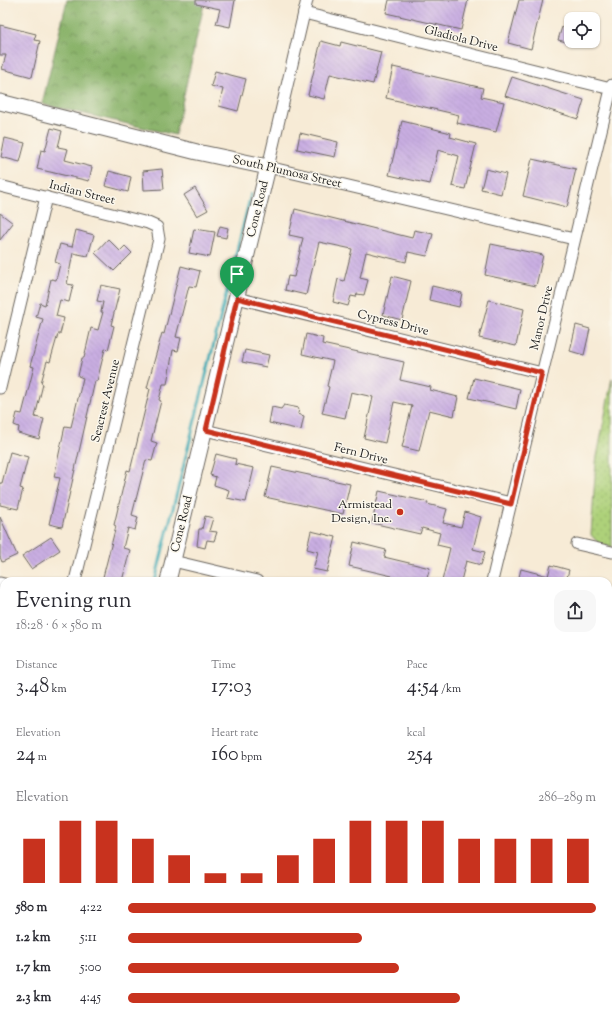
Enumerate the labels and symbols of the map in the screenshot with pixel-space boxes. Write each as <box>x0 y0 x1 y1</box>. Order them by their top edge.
street label: Gladiola Drive <box>422 21 500 57</box>
street label: South Plumosa Street <box>231 151 343 193</box>
street label: Indian Street <box>47 176 117 210</box>
street label: Cone Road <box>242 178 274 239</box>
pin <box>220 257 254 298</box>
street label: Manor Drive <box>526 283 558 352</box>
street label: Cypress Drive <box>355 305 431 341</box>
street label: Seacrest Avenue <box>87 357 125 444</box>
street label: Fern Drive <box>332 439 390 469</box>
street label: Cone Road <box>166 493 198 554</box>
place label: Armistead Design, Inc. <box>331 496 392 528</box>
marker: Armistead Design, Inc. <box>395 507 405 517</box>

